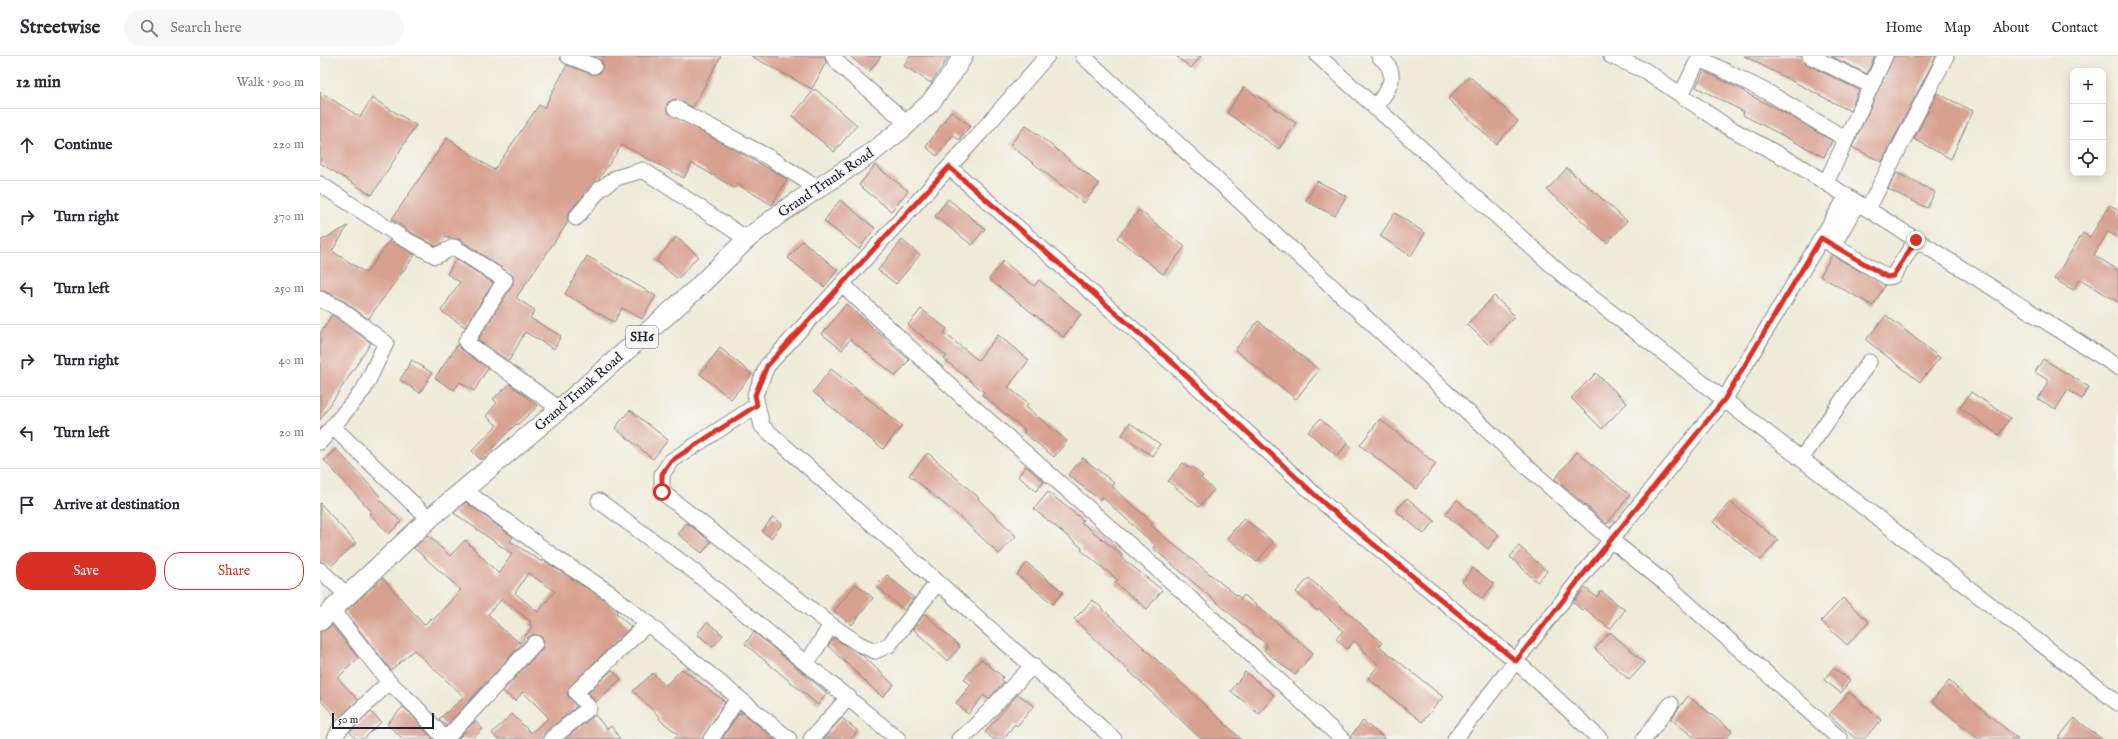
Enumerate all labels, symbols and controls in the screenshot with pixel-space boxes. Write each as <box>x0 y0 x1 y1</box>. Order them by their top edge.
search box <box>124 10 404 46</box>
text: Streetwise <box>20 16 100 40</box>
icon: search <box>138 17 160 39</box>
text: Search here <box>170 18 242 37</box>
text: Home <box>1886 19 1922 37</box>
text: Map <box>1944 19 1971 37</box>
text: About <box>1993 19 2029 37</box>
text: Contact <box>2051 19 2098 37</box>
map controls <box>2070 68 2106 176</box>
button: + <box>2070 68 2106 104</box>
text: 12 min <box>16 72 61 93</box>
text: Walk · 900 m <box>236 74 304 91</box>
button: − <box>2070 104 2106 140</box>
icon: ahead <box>16 134 38 156</box>
text: Continue <box>54 135 112 154</box>
text: 220 m <box>273 136 304 153</box>
button: locate <box>2070 140 2106 176</box>
street label: Grand Trunk Road <box>775 144 878 222</box>
icon: right <box>16 206 38 228</box>
text: Turn right <box>54 207 119 226</box>
text: 370 m <box>274 208 304 225</box>
route end <box>1907 231 1925 249</box>
icon: left <box>16 278 38 300</box>
text: Turn left <box>54 279 110 298</box>
text: 250 m <box>274 280 304 297</box>
road number: SH6 <box>626 326 658 348</box>
street label: Grand Trunk Road <box>531 348 627 435</box>
icon: right <box>16 350 38 372</box>
text: Turn right <box>54 351 119 370</box>
text: 40 m <box>278 352 304 369</box>
icon: left <box>16 422 38 444</box>
text: Turn left <box>54 423 110 442</box>
text: 20 m <box>279 424 304 441</box>
route start <box>653 483 671 501</box>
icon: arrive <box>16 494 38 516</box>
text: Arrive at destination <box>54 495 180 514</box>
button: Save <box>16 552 156 590</box>
button: Share <box>164 552 304 590</box>
scale bar <box>332 711 434 730</box>
text: 50 m <box>338 713 358 727</box>

